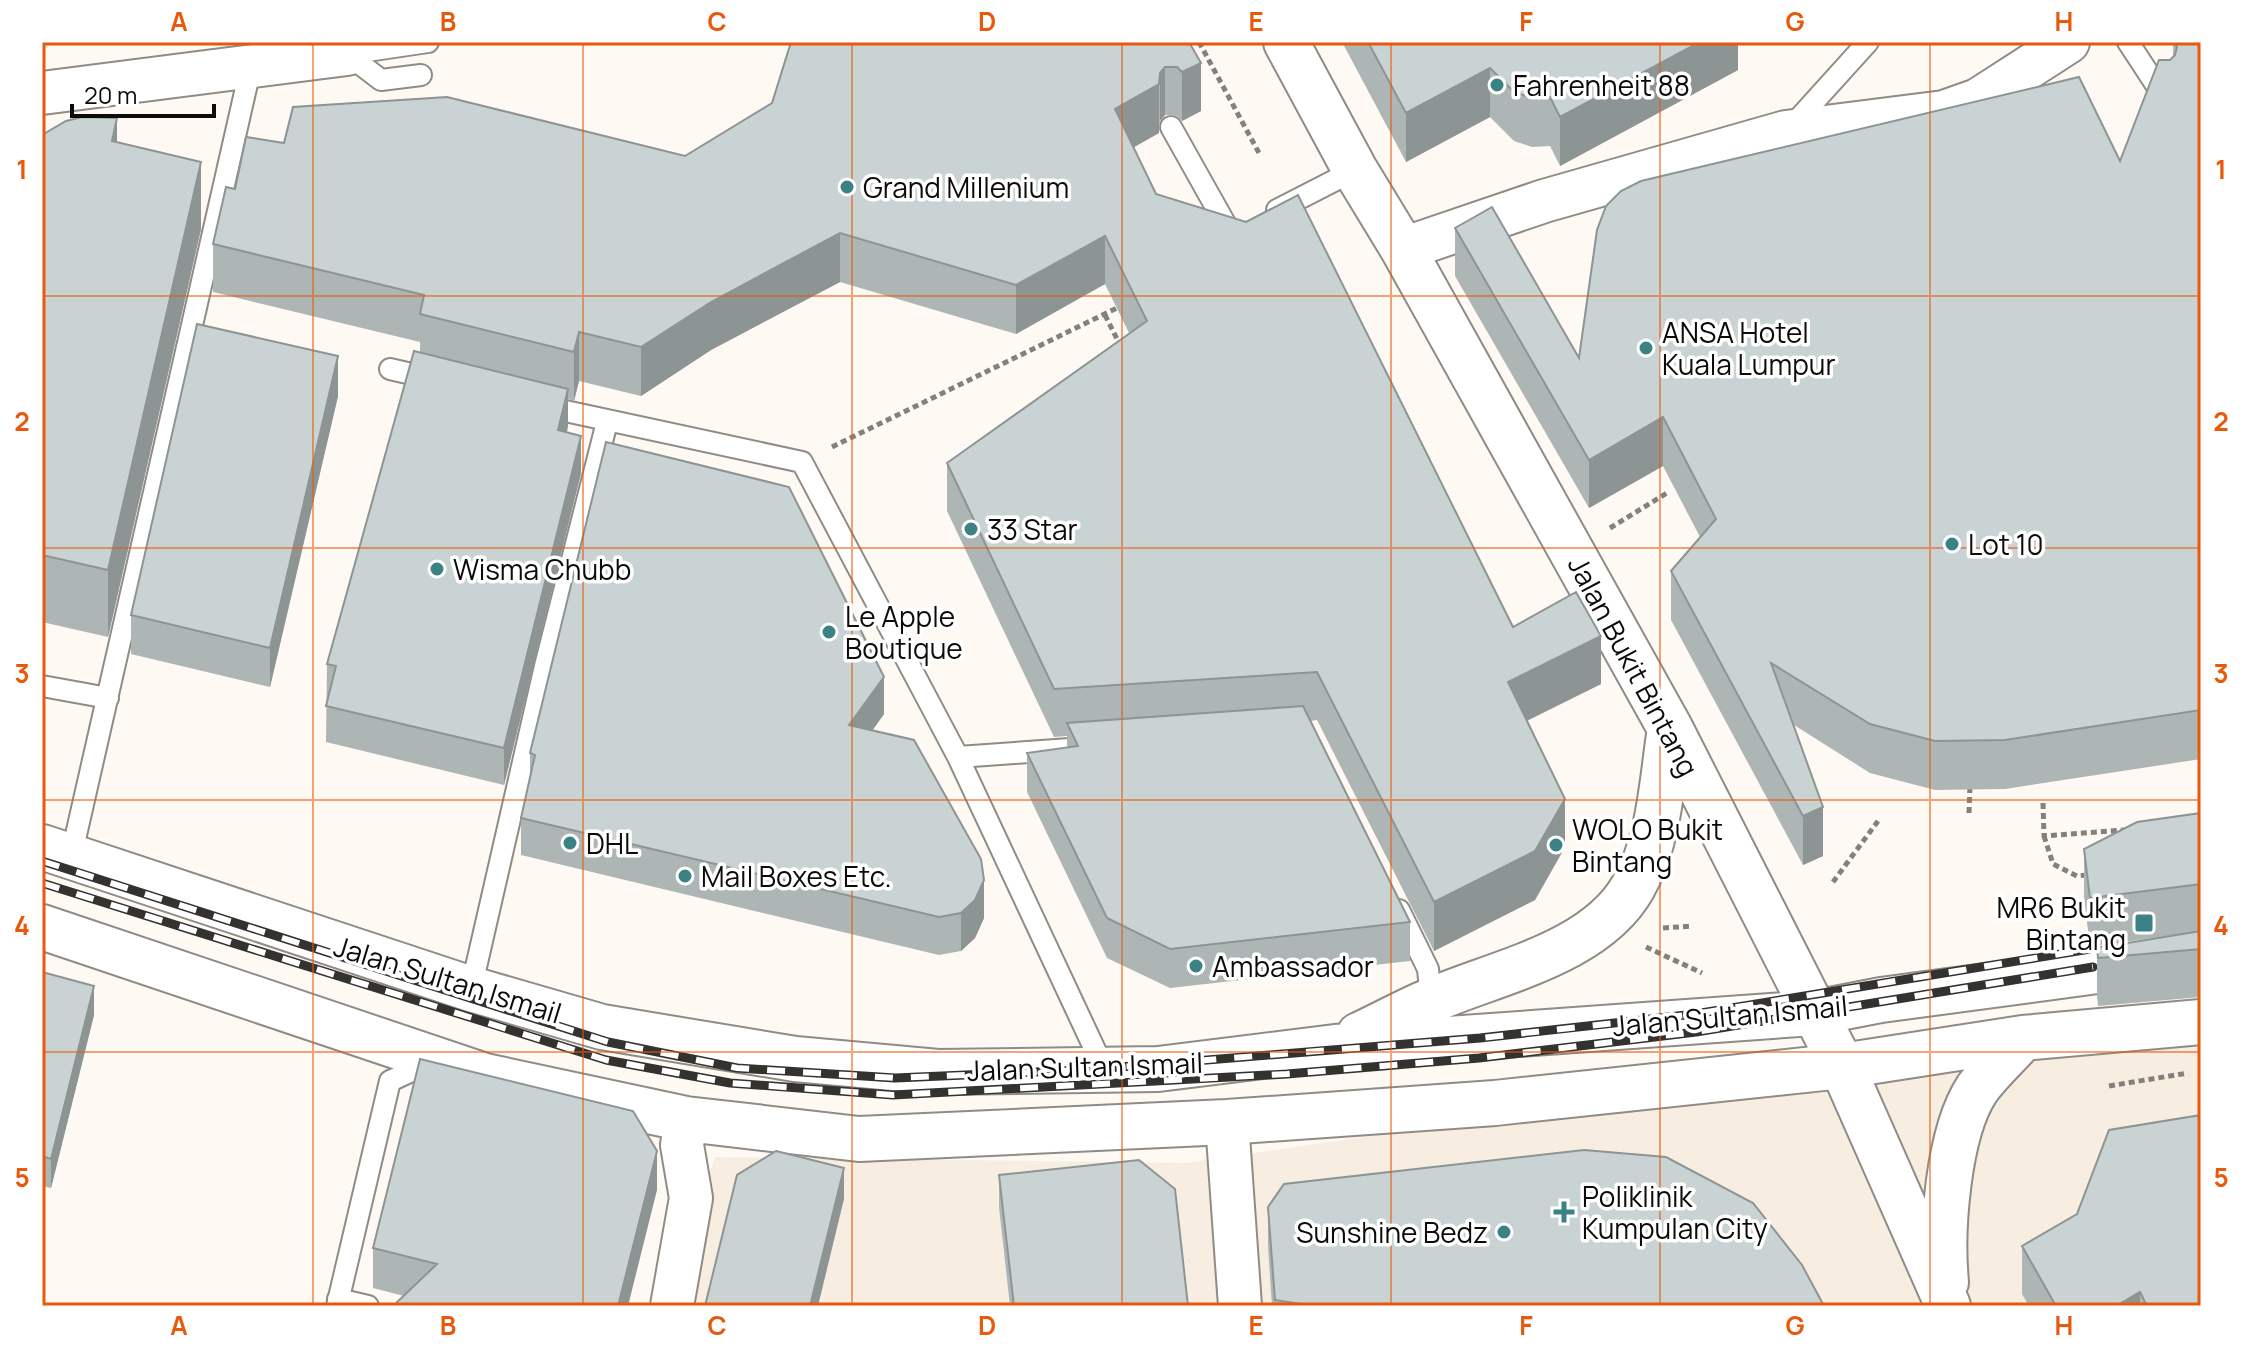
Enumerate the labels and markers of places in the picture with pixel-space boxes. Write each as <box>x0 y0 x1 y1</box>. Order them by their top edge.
place label: Fahrenheit 88 <box>1513 66 1690 104</box>
marker: Fahrenheit 88 <box>1488 76 1506 94</box>
place label: Grand Millenium <box>863 168 1069 206</box>
marker: Grand Millenium <box>838 178 856 196</box>
place label: ANSA Hotel Kuala Lumpur <box>1662 313 1836 383</box>
marker: ANSA Hotel Kuala Lumpur <box>1637 339 1655 357</box>
place label: 33 Star <box>987 510 1078 548</box>
marker: 33 Star <box>962 520 980 538</box>
place label: Lot 10 <box>1968 525 2044 563</box>
marker: Lot 10 <box>1943 535 1961 553</box>
place label: Wisma Chubb <box>453 550 631 588</box>
marker: Wisma Chubb <box>428 560 446 578</box>
place label: Le Apple Boutique <box>845 597 963 667</box>
marker: Le Apple Boutique <box>820 623 838 641</box>
place label: WOLO Bukit Bintang <box>1572 810 1723 880</box>
place label: DHL <box>586 824 638 862</box>
marker: DHL <box>561 834 579 852</box>
marker: WOLO Bukit Bintang <box>1547 836 1565 854</box>
place label: Mail Boxes Etc. <box>701 857 892 895</box>
marker: Mail Boxes Etc. <box>676 867 694 885</box>
place label: MR6 Bukit Bintang <box>1996 888 2126 958</box>
marker: MR6 Bukit Bintang <box>2133 912 2155 934</box>
place label: Ambassador <box>1212 947 1374 985</box>
marker: Ambassador <box>1187 957 1205 975</box>
place label: Poliklinik Kumpulan City <box>1582 1177 1768 1247</box>
marker: Poliklinik Kumpulan City <box>1553 1201 1575 1223</box>
place label: Sunshine Bedz <box>1296 1213 1488 1251</box>
marker: Sunshine Bedz <box>1495 1223 1513 1241</box>

